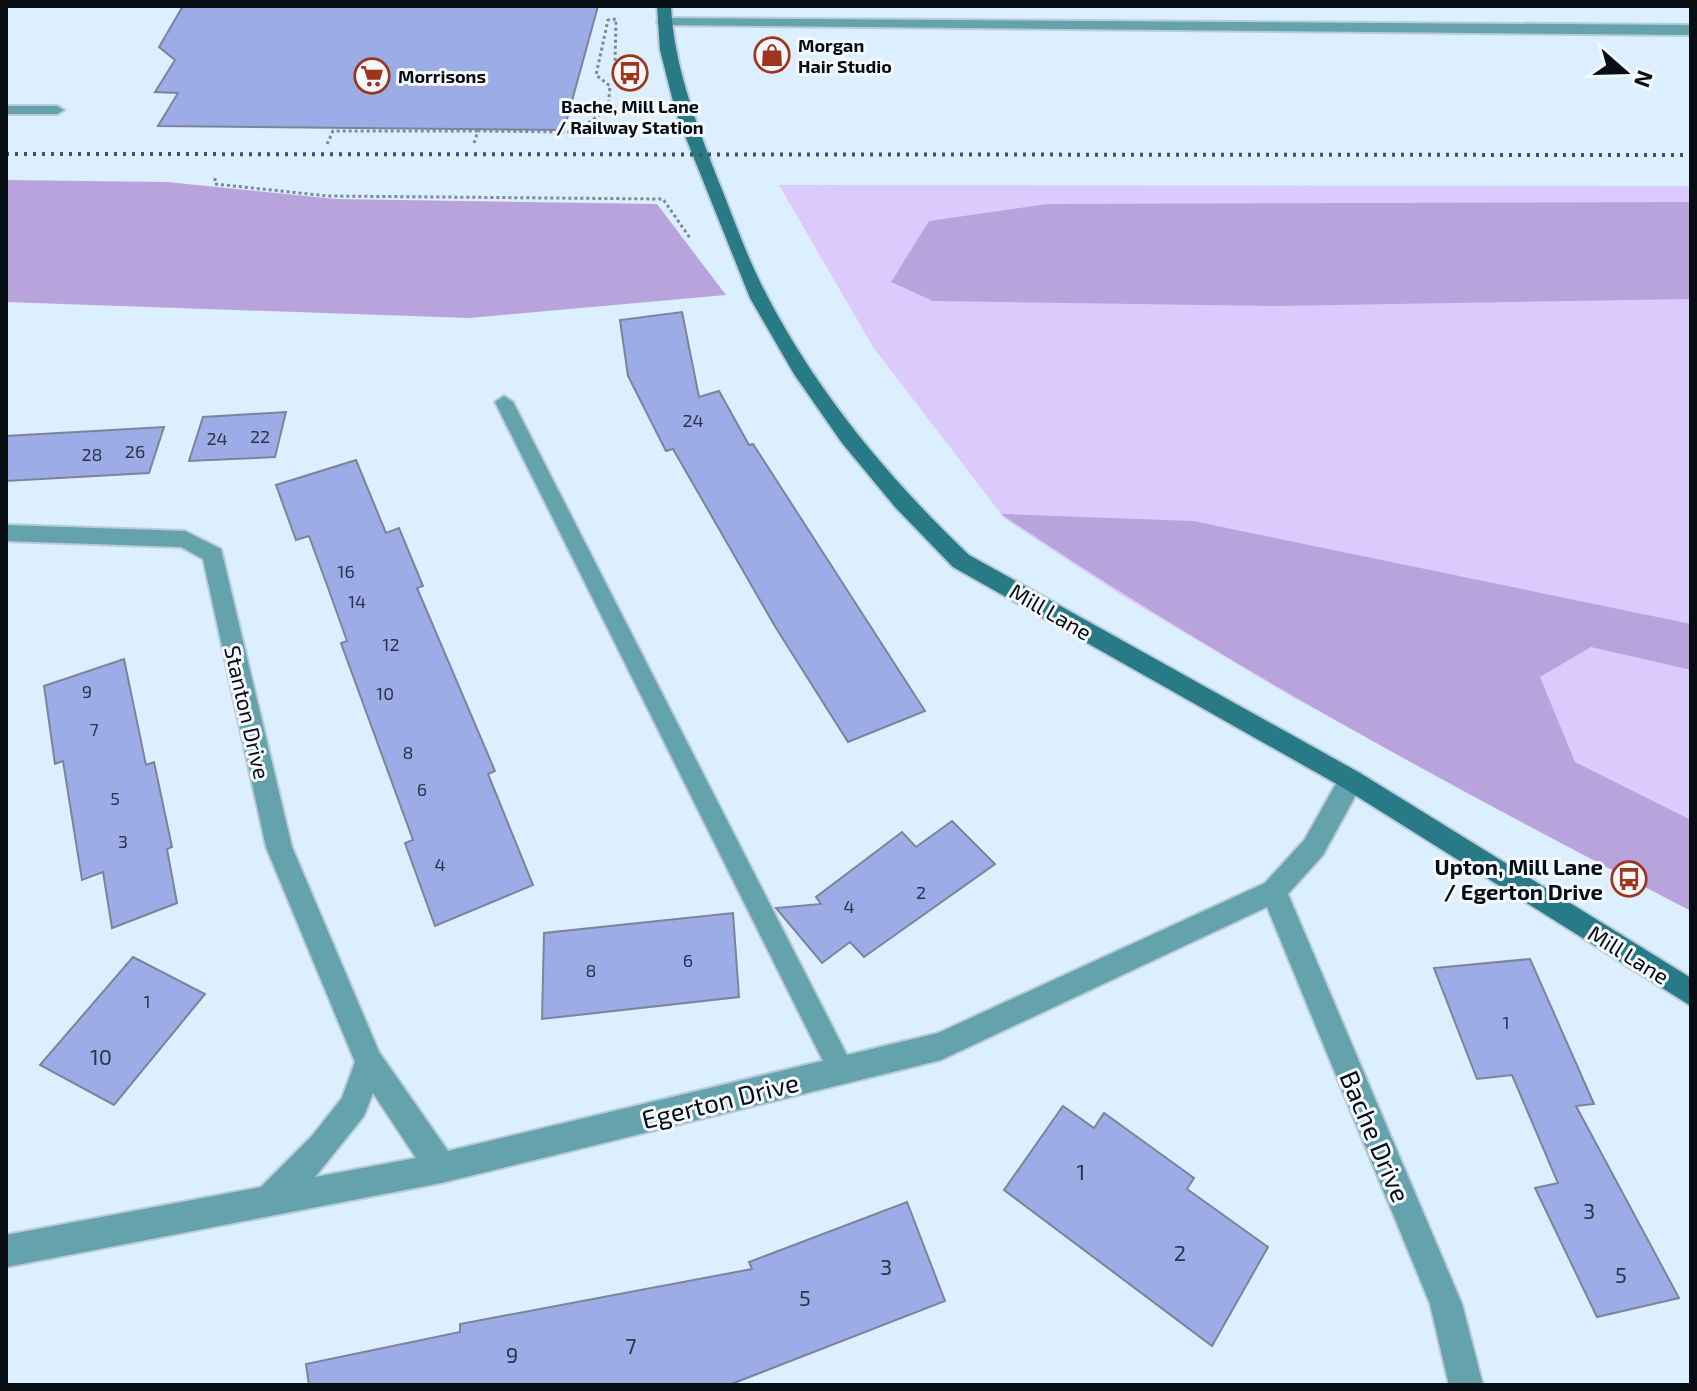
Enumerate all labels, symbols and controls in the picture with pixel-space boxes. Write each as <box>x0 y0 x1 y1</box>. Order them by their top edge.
north arrow <box>1585 32 1665 112</box>
place label: Morgan Hair Studio <box>798 34 892 77</box>
shop icon: Morgan Hair Studio <box>753 36 791 74</box>
bus stop icon: Bache, Mill Lane / Railway Station <box>611 54 649 92</box>
supermarket icon: Morrisons <box>353 57 391 95</box>
place label: Morrisons <box>398 65 486 87</box>
text: N <box>1630 67 1660 91</box>
place label: Bache, Mill Lane / Railway Station <box>556 95 704 138</box>
house number: 24 <box>682 409 704 431</box>
house number: 22 <box>250 425 270 447</box>
house number: 24 <box>206 427 228 449</box>
house number: 26 <box>125 440 145 462</box>
house number: 28 <box>81 443 103 465</box>
house number: 16 <box>337 560 355 582</box>
street label: Mill Lane <box>1005 577 1097 645</box>
house number: 14 <box>348 590 366 612</box>
house number: 12 <box>382 633 400 655</box>
street label: Stanton Drive <box>220 643 276 781</box>
house number: 9 <box>82 680 92 702</box>
house number: 10 <box>376 682 394 704</box>
house number: 7 <box>89 718 99 740</box>
house number: 8 <box>403 741 413 763</box>
house number: 6 <box>417 778 427 800</box>
house number: 5 <box>110 787 120 809</box>
house number: 3 <box>118 830 128 852</box>
house number: 4 <box>434 853 446 875</box>
place label: Upton, Mill Lane / Egerton Drive <box>1435 853 1603 904</box>
bus stop icon: Upton, Mill Lane / Egerton Drive <box>1610 860 1648 898</box>
house number: 2 <box>916 881 926 903</box>
house number: 4 <box>843 895 855 917</box>
street label: Mill Lane <box>1584 919 1674 989</box>
house number: 6 <box>683 949 693 971</box>
house number: 8 <box>586 959 596 981</box>
house number: 1 <box>143 990 151 1012</box>
house number: 1 <box>1502 1011 1510 1033</box>
house number: 10 <box>90 1043 112 1069</box>
street label: Egerton Drive <box>638 1066 802 1134</box>
street label: Bache Drive <box>1334 1066 1418 1206</box>
house number: 1 <box>1077 1158 1085 1184</box>
house number: 3 <box>1583 1197 1595 1223</box>
house number: 2 <box>1174 1239 1186 1265</box>
house number: 3 <box>880 1253 892 1279</box>
house number: 5 <box>1615 1261 1627 1287</box>
house number: 5 <box>799 1284 811 1310</box>
house number: 7 <box>625 1332 637 1358</box>
house number: 9 <box>506 1341 518 1367</box>

